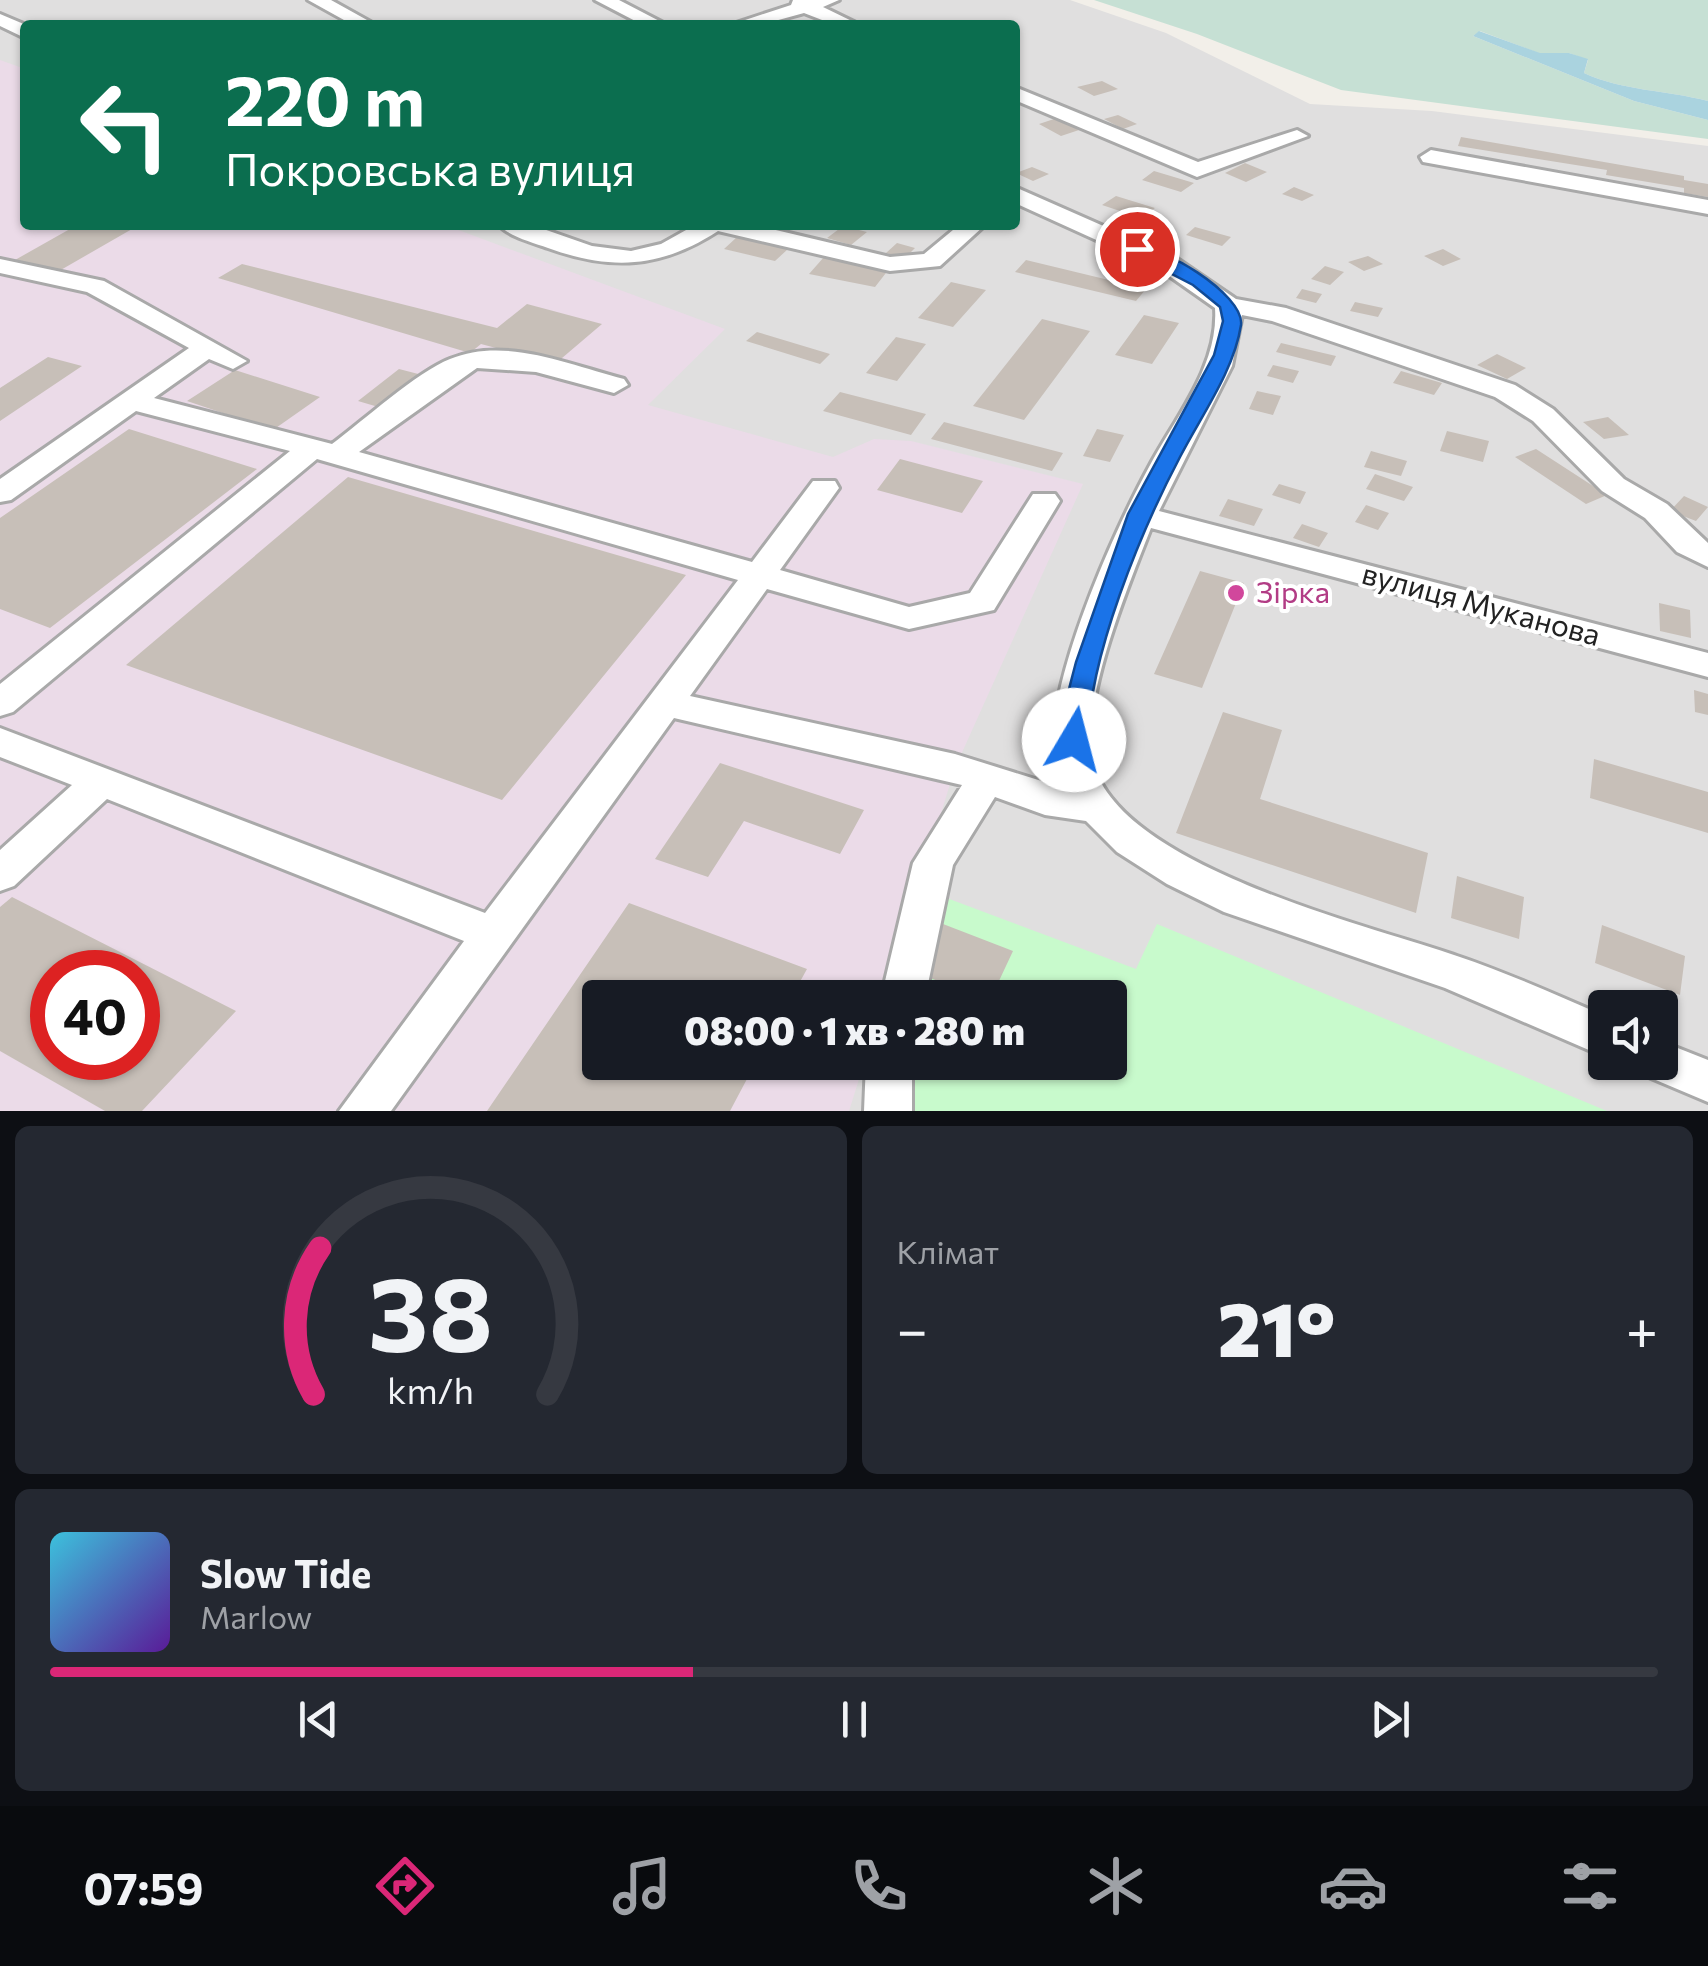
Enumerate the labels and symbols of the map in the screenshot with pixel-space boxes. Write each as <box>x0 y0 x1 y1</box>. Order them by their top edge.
pin <box>1095 207 1180 292</box>
street label: вулиця Муканова <box>1358 553 1605 652</box>
place label: Зірка <box>1256 572 1330 609</box>
marker: Зірка <box>1225 582 1247 604</box>
position arrow <box>1022 688 1126 792</box>
speed limit sign: 40 <box>30 950 160 1080</box>

